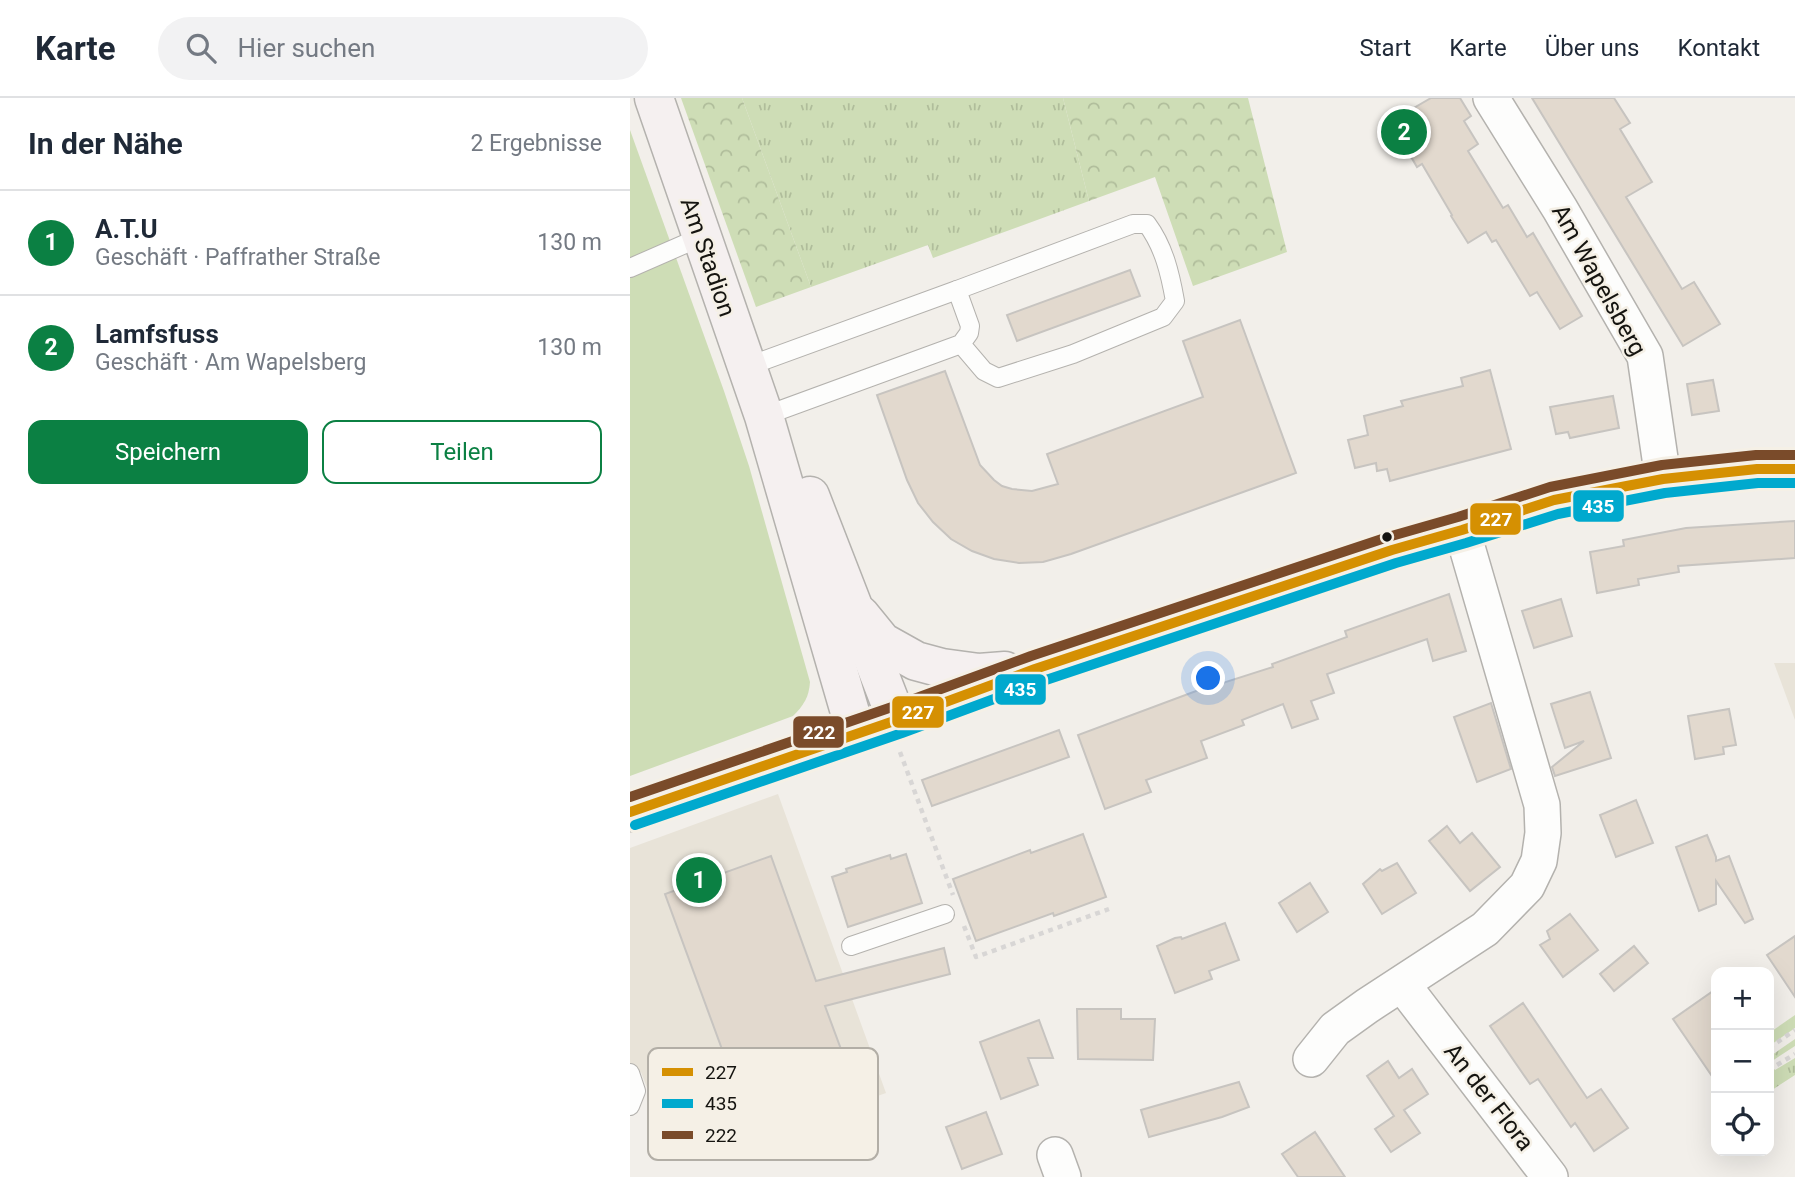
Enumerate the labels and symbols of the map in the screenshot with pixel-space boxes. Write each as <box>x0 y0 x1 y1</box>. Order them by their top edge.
pin: 2 <box>1381 106 1427 158</box>
street label: Am Stadion <box>675 194 741 320</box>
street label: Am Wapelsberg <box>1546 199 1652 361</box>
line badge: 435 <box>1572 489 1625 523</box>
text: 435 <box>1582 495 1614 518</box>
line badge: 227 <box>1469 502 1522 536</box>
text: 227 <box>1480 508 1512 531</box>
unlabelled marker <box>1380 530 1394 544</box>
your location <box>1191 661 1225 695</box>
line badge: 435 <box>994 673 1047 706</box>
text: 435 <box>1004 678 1036 701</box>
line badge: 227 <box>891 695 945 729</box>
text: 227 <box>902 701 934 724</box>
line badge: 222 <box>792 715 845 749</box>
text: 222 <box>803 721 835 744</box>
pin: 1 <box>676 854 722 906</box>
street label: An der Flora <box>1438 1038 1540 1156</box>
legend <box>648 1048 878 1160</box>
text: 227 <box>705 1061 737 1084</box>
text: 435 <box>705 1092 737 1115</box>
text: 222 <box>705 1124 737 1147</box>

